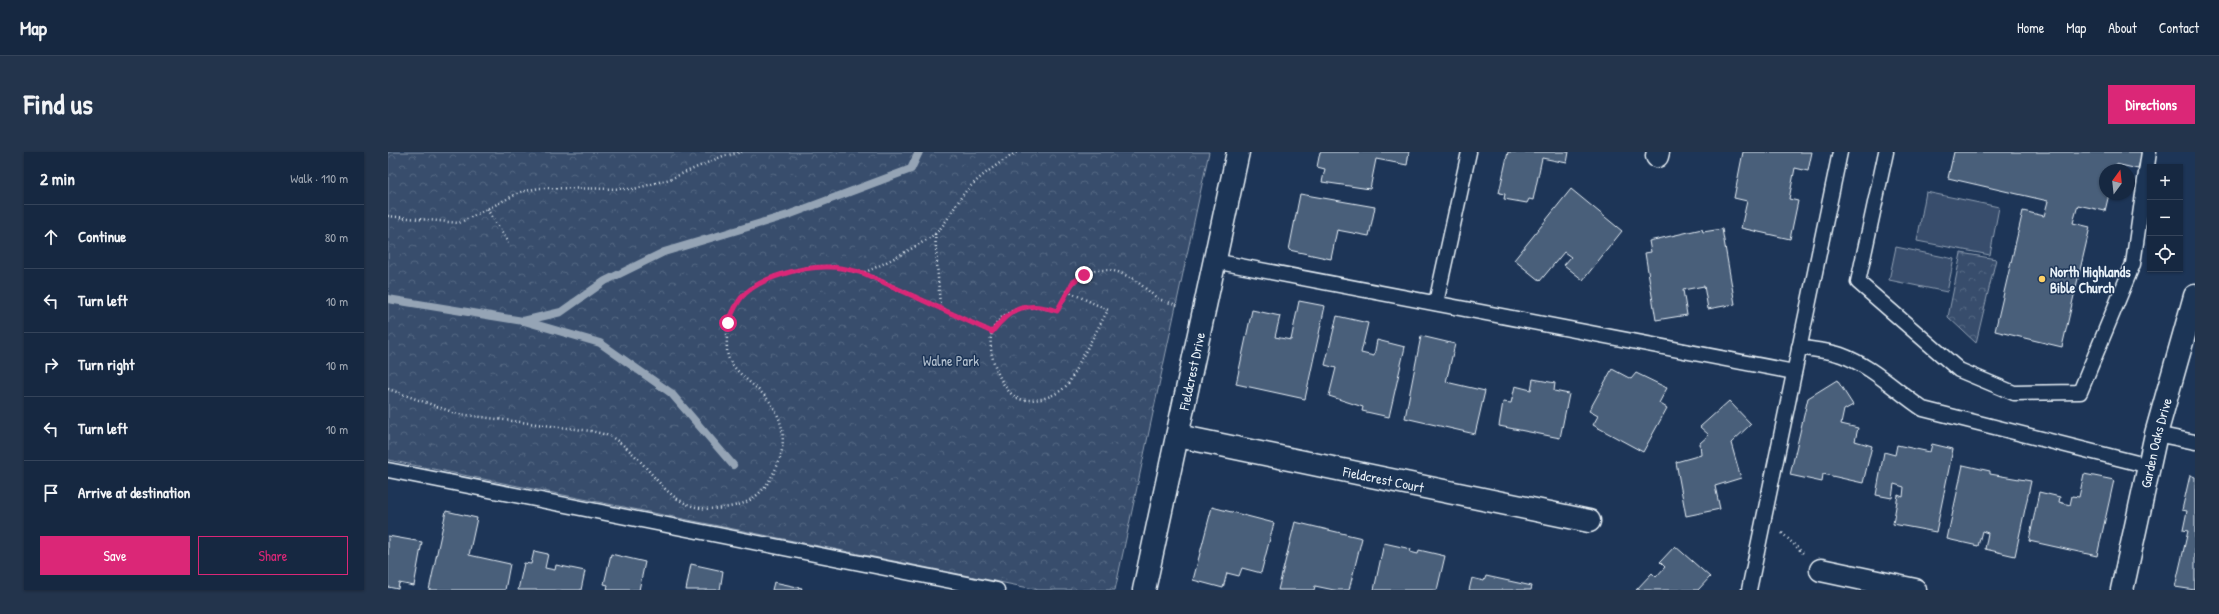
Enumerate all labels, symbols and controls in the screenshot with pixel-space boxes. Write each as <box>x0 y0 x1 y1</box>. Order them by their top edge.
text: Map <box>20 15 47 41</box>
text: Home <box>2017 18 2044 37</box>
text: Map <box>2066 18 2086 37</box>
text: About <box>2108 18 2137 37</box>
text: Contact <box>2159 18 2199 37</box>
text: Find us <box>24 85 93 123</box>
button: Directions <box>2108 85 2195 124</box>
north arrow <box>2099 164 2135 200</box>
map controls <box>2147 164 2183 272</box>
button: + <box>2147 164 2183 200</box>
text: 2 min <box>40 167 75 190</box>
text: Walk · 110 m <box>290 169 348 187</box>
button: − <box>2147 200 2183 236</box>
icon: ahead <box>40 226 62 248</box>
text: Continue <box>78 226 126 247</box>
text: 80 m <box>325 228 348 246</box>
button: locate <box>2147 236 2183 272</box>
place label: North Highlands Bible Church <box>2050 262 2131 297</box>
route end <box>1075 266 1093 284</box>
marker: North Highlands Bible Church <box>2037 274 2047 284</box>
icon: left <box>40 290 62 312</box>
text: Turn left <box>78 290 128 311</box>
text: 10 m <box>326 292 348 310</box>
route start <box>719 314 737 332</box>
street label: Fieldcrest Drive <box>1173 330 1209 413</box>
park label: Walne Park <box>923 351 979 370</box>
icon: right <box>40 354 62 376</box>
text: Turn right <box>78 354 134 375</box>
text: 10 m <box>326 356 348 374</box>
street label: Garden Oaks Drive <box>2135 395 2175 490</box>
icon: left <box>40 418 62 440</box>
text: Turn left <box>78 418 128 439</box>
text: 10 m <box>326 420 348 438</box>
street label: Fieldcrest Court <box>1340 461 1426 496</box>
icon: arrive <box>40 482 62 504</box>
text: Arrive at destination <box>78 482 190 503</box>
button: Save <box>40 536 190 575</box>
button: Share <box>198 536 348 575</box>

